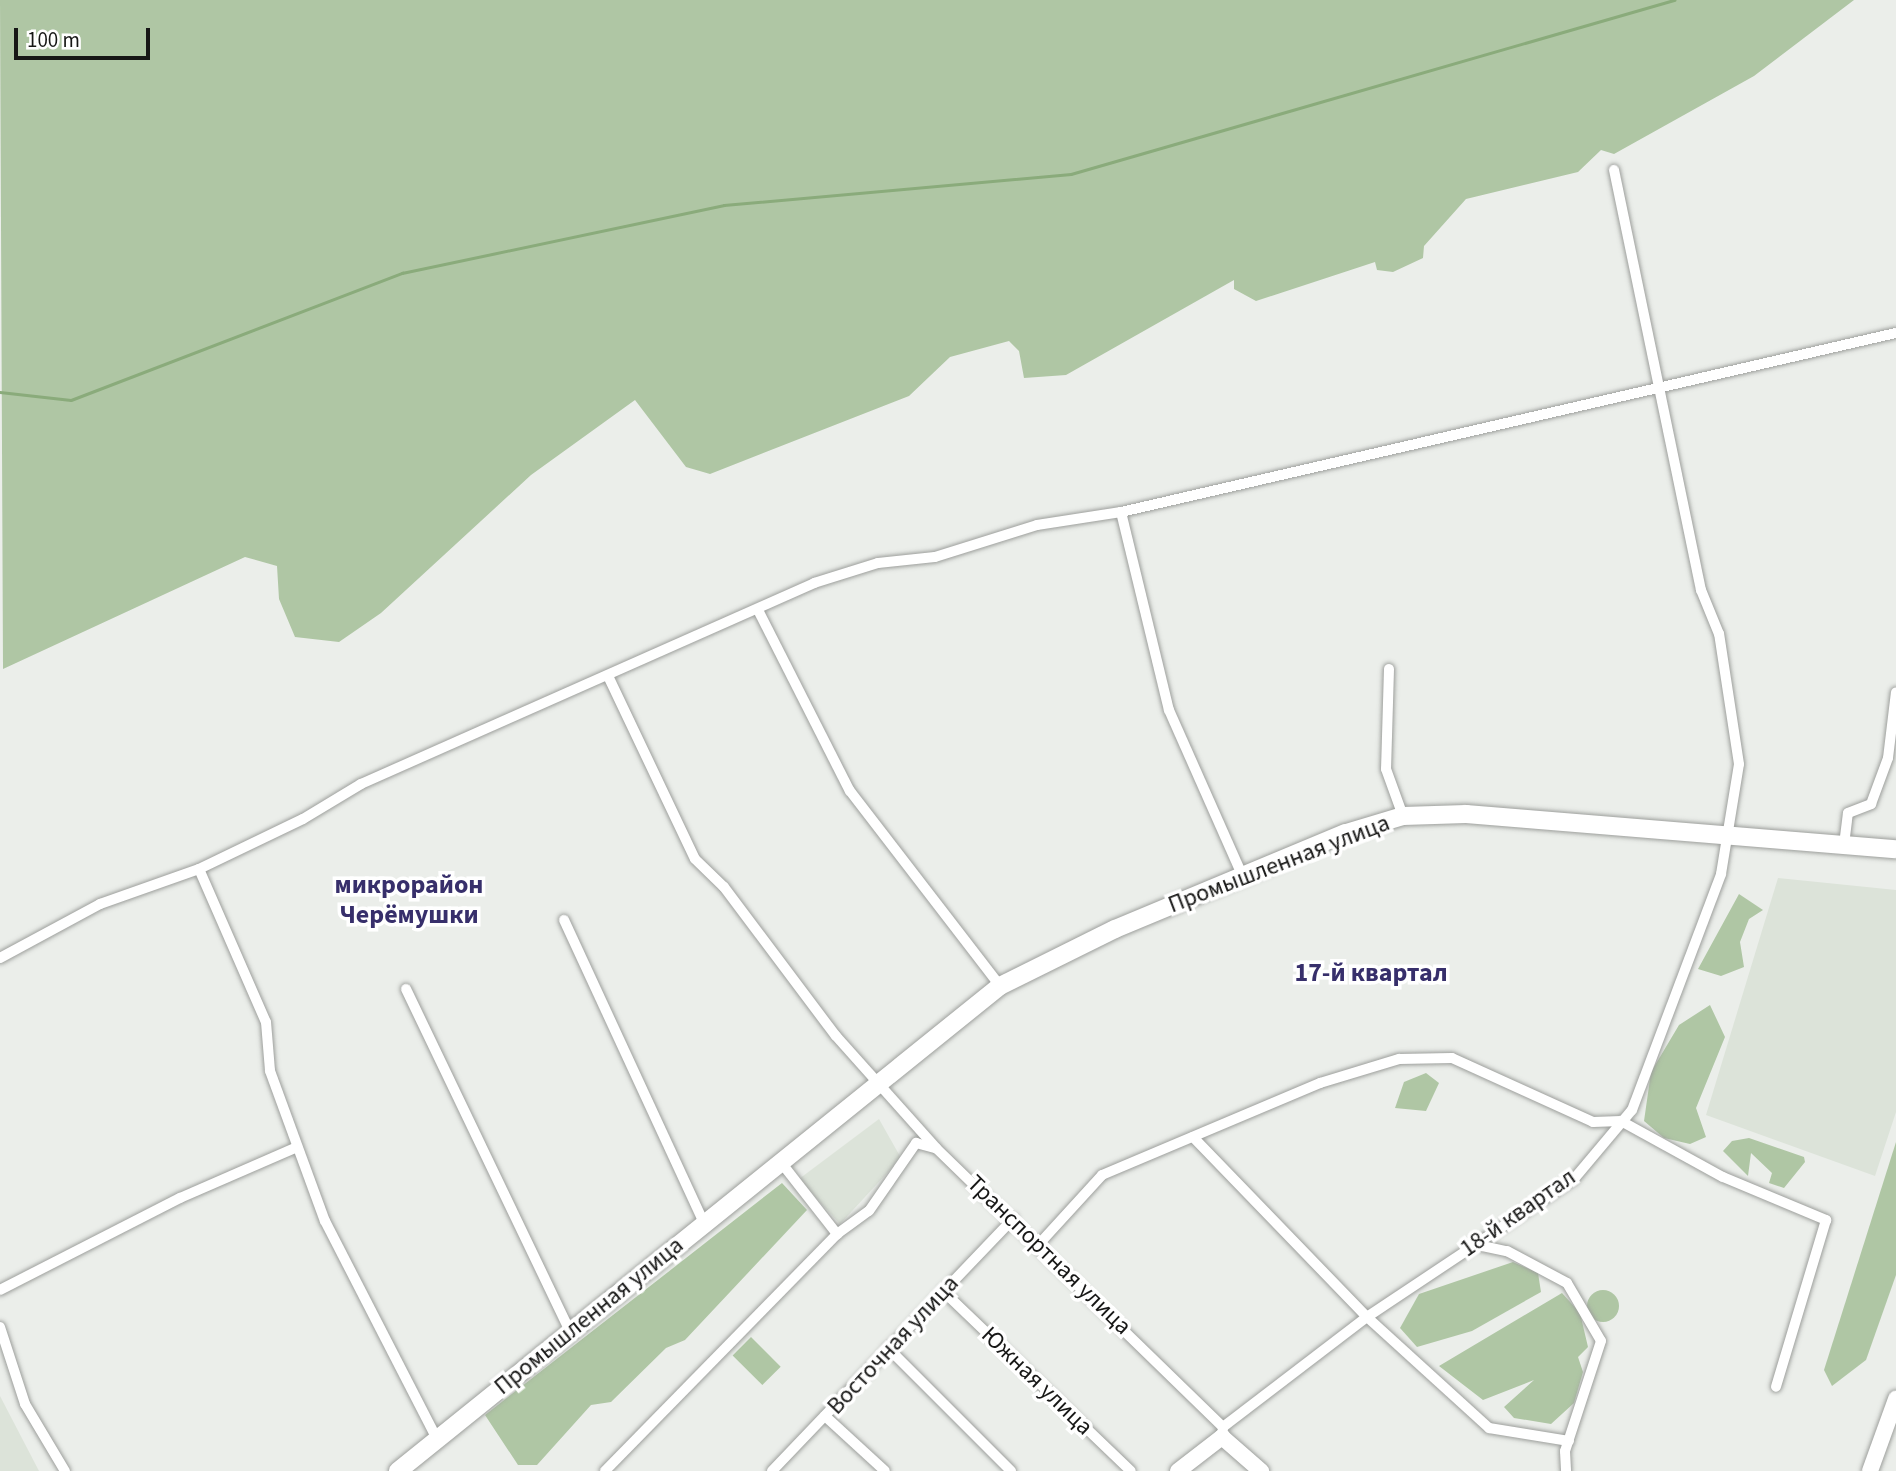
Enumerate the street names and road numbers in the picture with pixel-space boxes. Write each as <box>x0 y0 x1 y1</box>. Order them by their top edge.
street label: Промышленная улица <box>1164 808 1394 920</box>
street label: 18-й квартал <box>1455 1163 1581 1263</box>
street label: Транспортная улица <box>961 1169 1137 1341</box>
street label: Промышленная улица <box>489 1231 689 1401</box>
street label: Восточная улица <box>821 1270 965 1420</box>
street label: Южная улица <box>975 1321 1099 1441</box>

